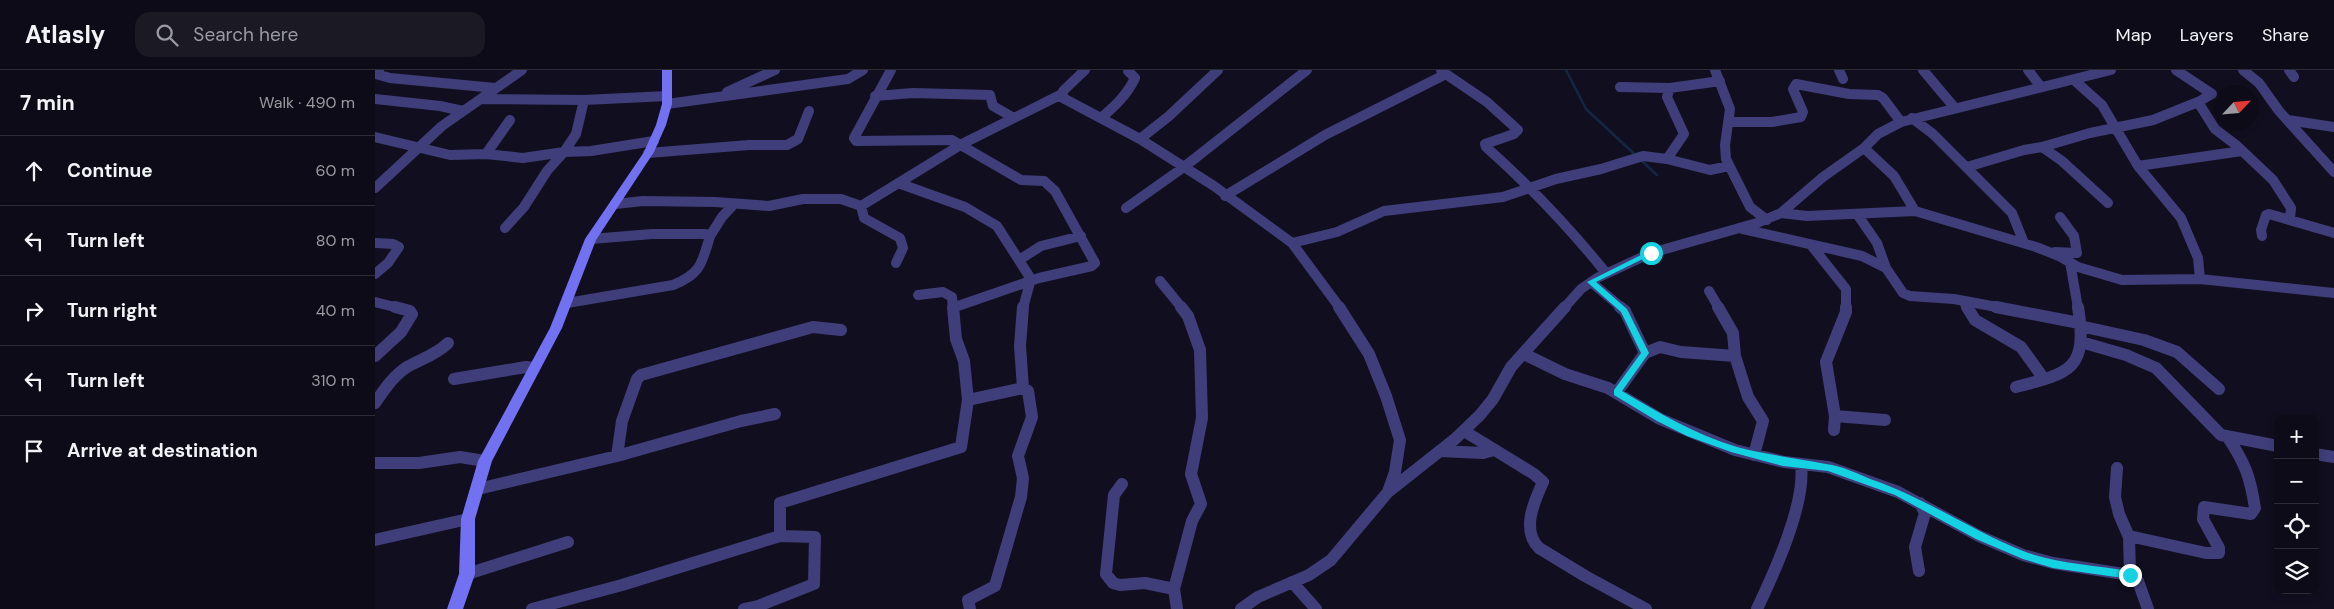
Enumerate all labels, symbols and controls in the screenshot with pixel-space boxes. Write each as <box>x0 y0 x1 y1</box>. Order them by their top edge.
search box <box>135 12 485 57</box>
text: Atlasly <box>25 19 105 50</box>
icon: search <box>153 21 181 49</box>
text: Search here <box>193 22 298 47</box>
text: Map <box>2116 23 2152 47</box>
text: Layers <box>2180 23 2234 47</box>
text: Share <box>2262 23 2309 47</box>
north arrow <box>2214 85 2259 130</box>
text: 7 min <box>20 89 75 117</box>
text: Walk · 490 m <box>259 92 355 113</box>
icon: ahead <box>20 157 48 185</box>
text: Continue <box>67 158 153 183</box>
text: 60 m <box>315 160 355 181</box>
icon: left <box>20 227 48 255</box>
text: Turn left <box>67 228 145 253</box>
text: 80 m <box>316 230 355 251</box>
route start <box>1640 242 1663 265</box>
icon: right <box>20 297 48 325</box>
text: Turn right <box>67 298 157 323</box>
text: 40 m <box>316 300 355 321</box>
icon: left <box>20 367 48 395</box>
text: Turn left <box>67 368 145 393</box>
text: 310 m <box>311 370 355 391</box>
map controls <box>2274 414 2319 594</box>
button: + <box>2274 414 2319 459</box>
icon: arrive <box>20 437 48 465</box>
text: Arrive at destination <box>67 438 258 463</box>
button: − <box>2274 459 2319 504</box>
button: locate <box>2274 504 2319 549</box>
button: layers <box>2274 549 2319 594</box>
route end <box>2119 564 2142 587</box>

